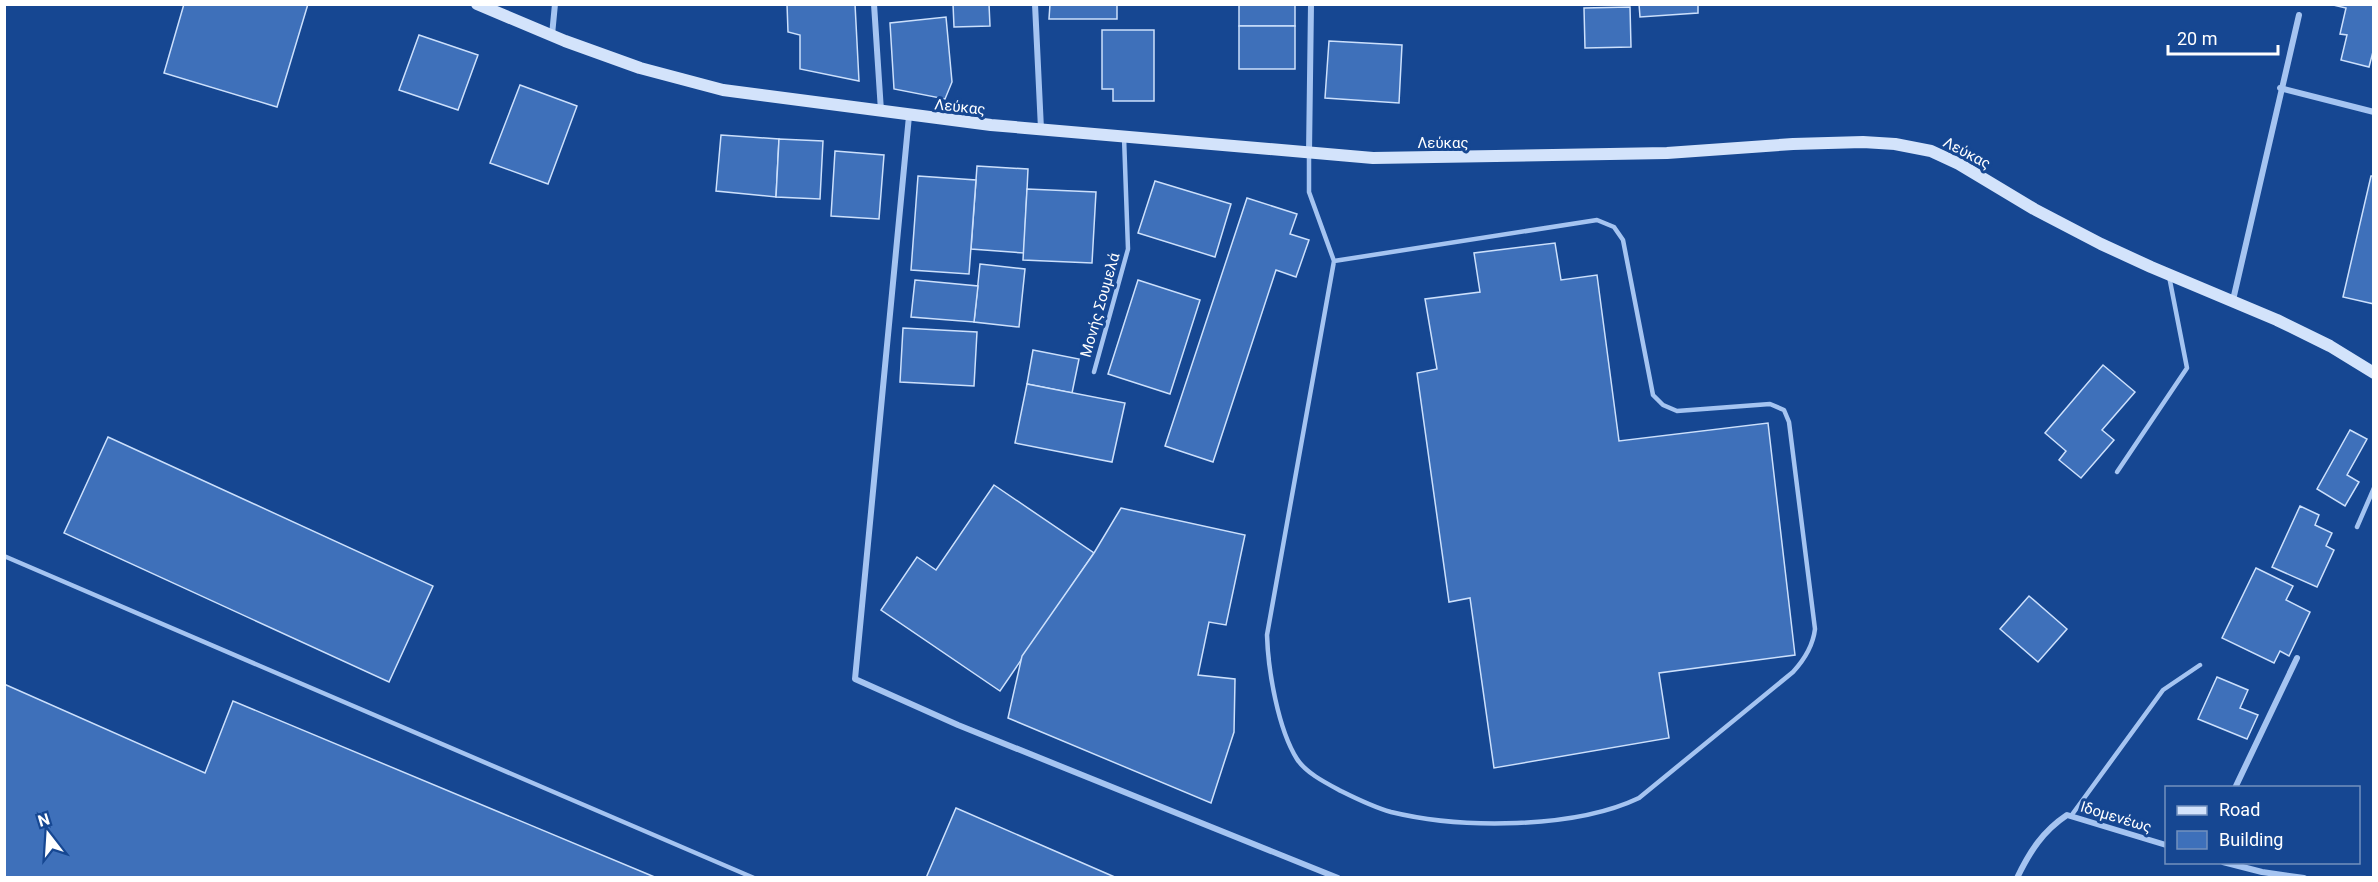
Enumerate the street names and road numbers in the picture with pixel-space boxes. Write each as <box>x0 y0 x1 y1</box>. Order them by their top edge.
street label: Λεύκας <box>934 95 986 119</box>
street label: Λεύκας <box>1940 133 1994 173</box>
street label: Λεύκας <box>1417 134 1469 152</box>
street label: Μονής Σουμελά <box>1076 250 1124 359</box>
street label: Ιδομενέως <box>2078 798 2154 836</box>

